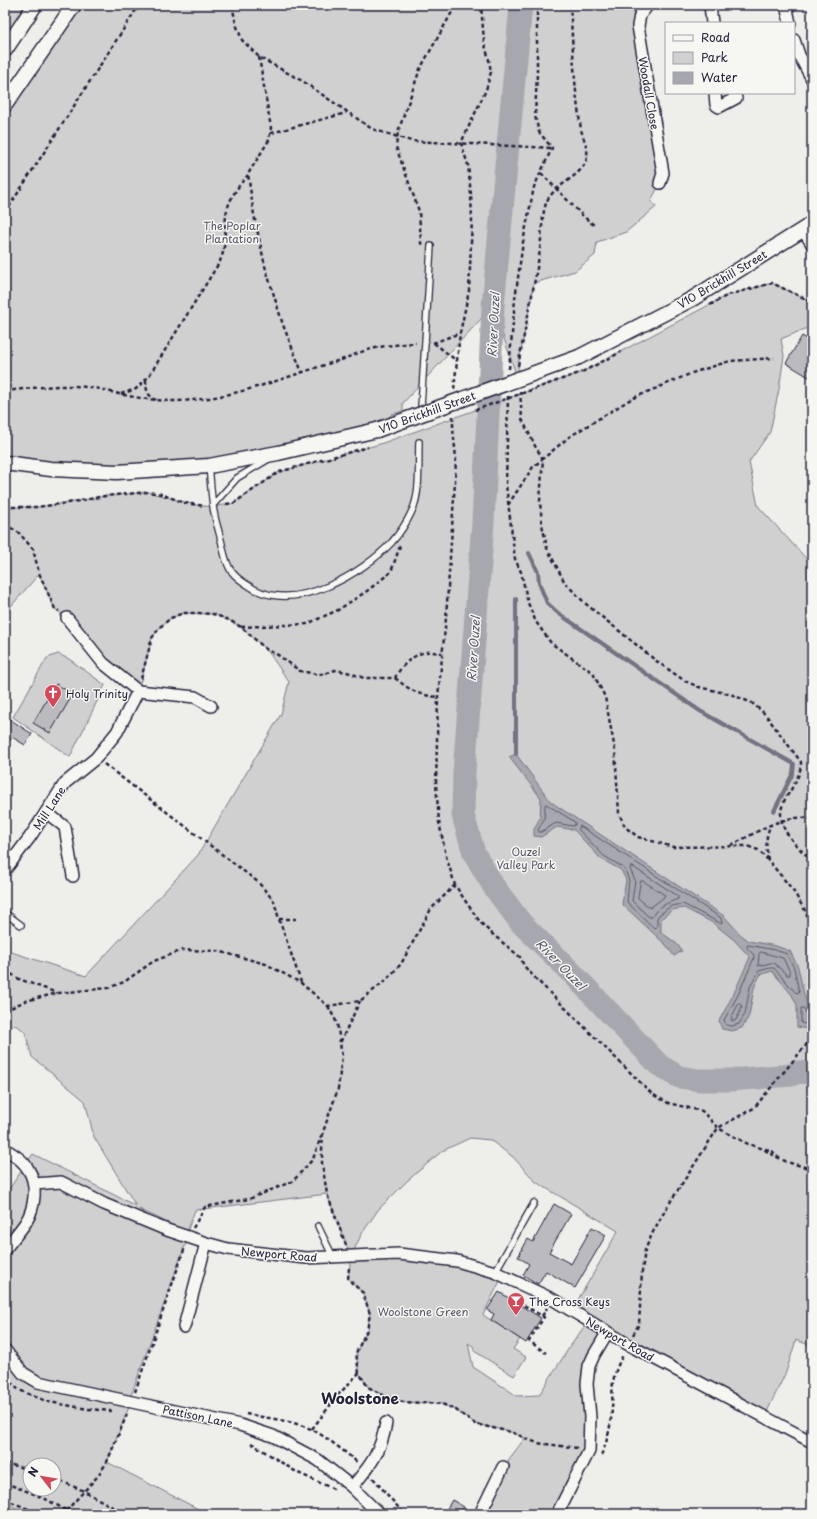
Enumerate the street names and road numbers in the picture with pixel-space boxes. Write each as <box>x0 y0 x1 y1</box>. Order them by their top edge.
street label: Woodall Close <box>634 55 664 131</box>
street label: V10 Brickhill Street <box>674 245 770 313</box>
street label: V10 Brickhill Street <box>376 386 478 437</box>
street label: Mill Lane <box>29 783 69 833</box>
street label: Newport Road <box>240 1242 318 1266</box>
street label: Newport Road <box>583 1313 657 1365</box>
street label: Pattison Lane <box>161 1400 235 1432</box>

